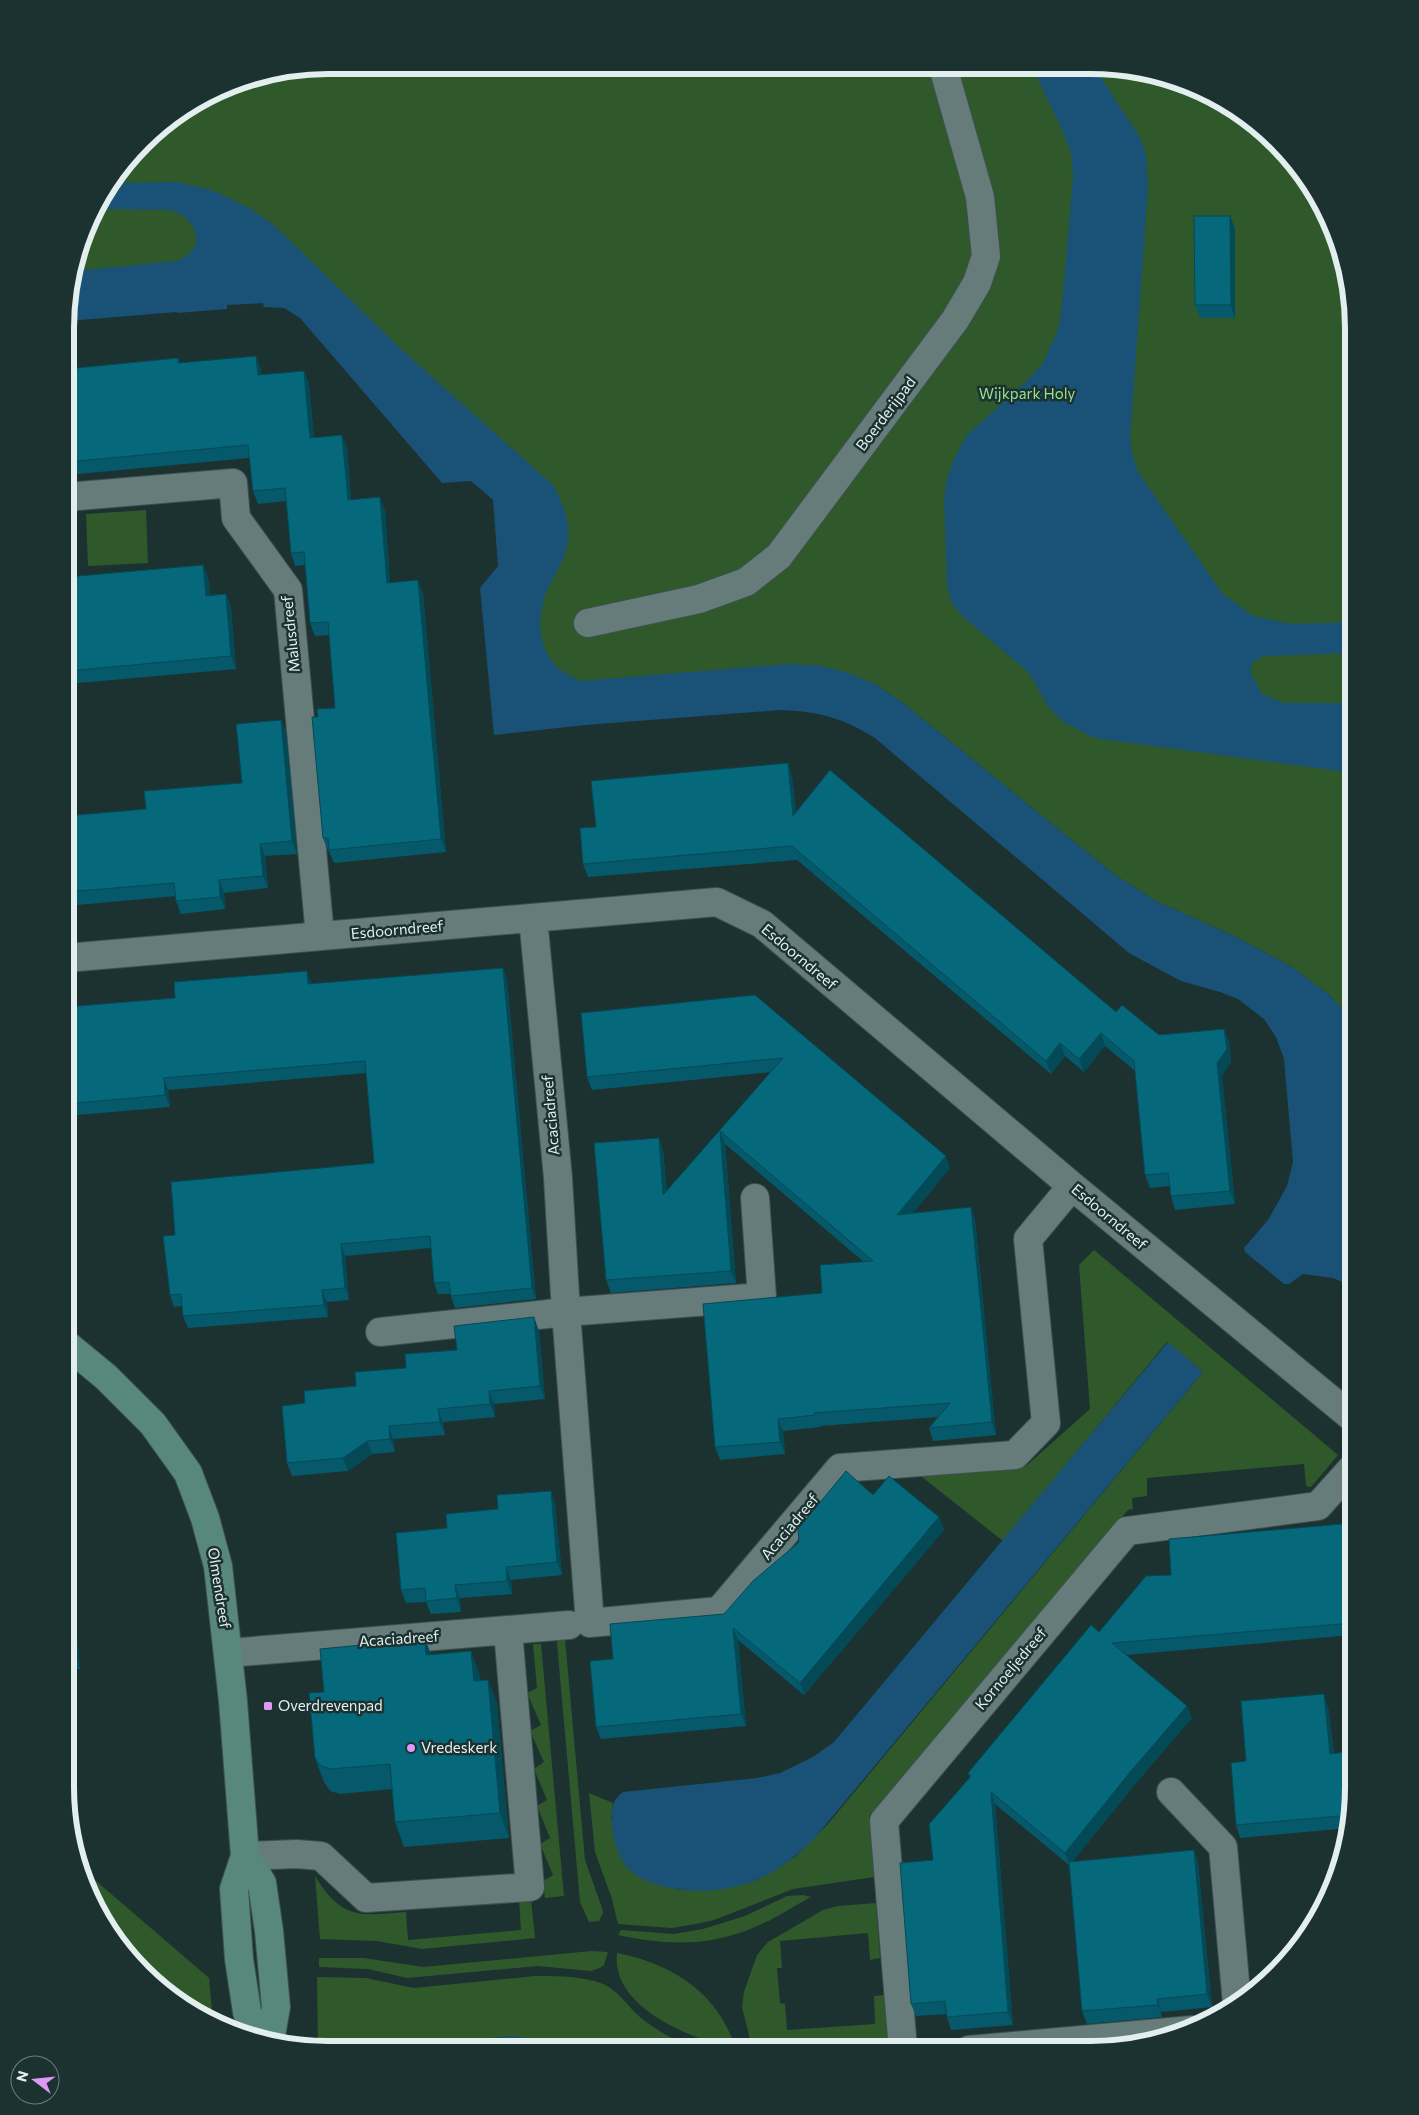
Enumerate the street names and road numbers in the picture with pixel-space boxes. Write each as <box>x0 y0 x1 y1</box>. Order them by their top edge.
street label: Boerderijpad <box>852 373 919 454</box>
street label: Malusdreef <box>277 595 303 673</box>
street label: Esdoorndreef <box>350 916 444 942</box>
street label: Esdoorndreef <box>758 919 841 993</box>
street label: Acaciadreef <box>538 1074 562 1156</box>
street label: Esdoorndreef <box>1068 1179 1151 1253</box>
street label: Acaciadreef <box>756 1490 822 1563</box>
street label: Olmendreef <box>205 1546 235 1630</box>
street label: Kornoeljedreef <box>971 1624 1050 1713</box>
street label: Acaciadreef <box>358 1626 440 1650</box>

